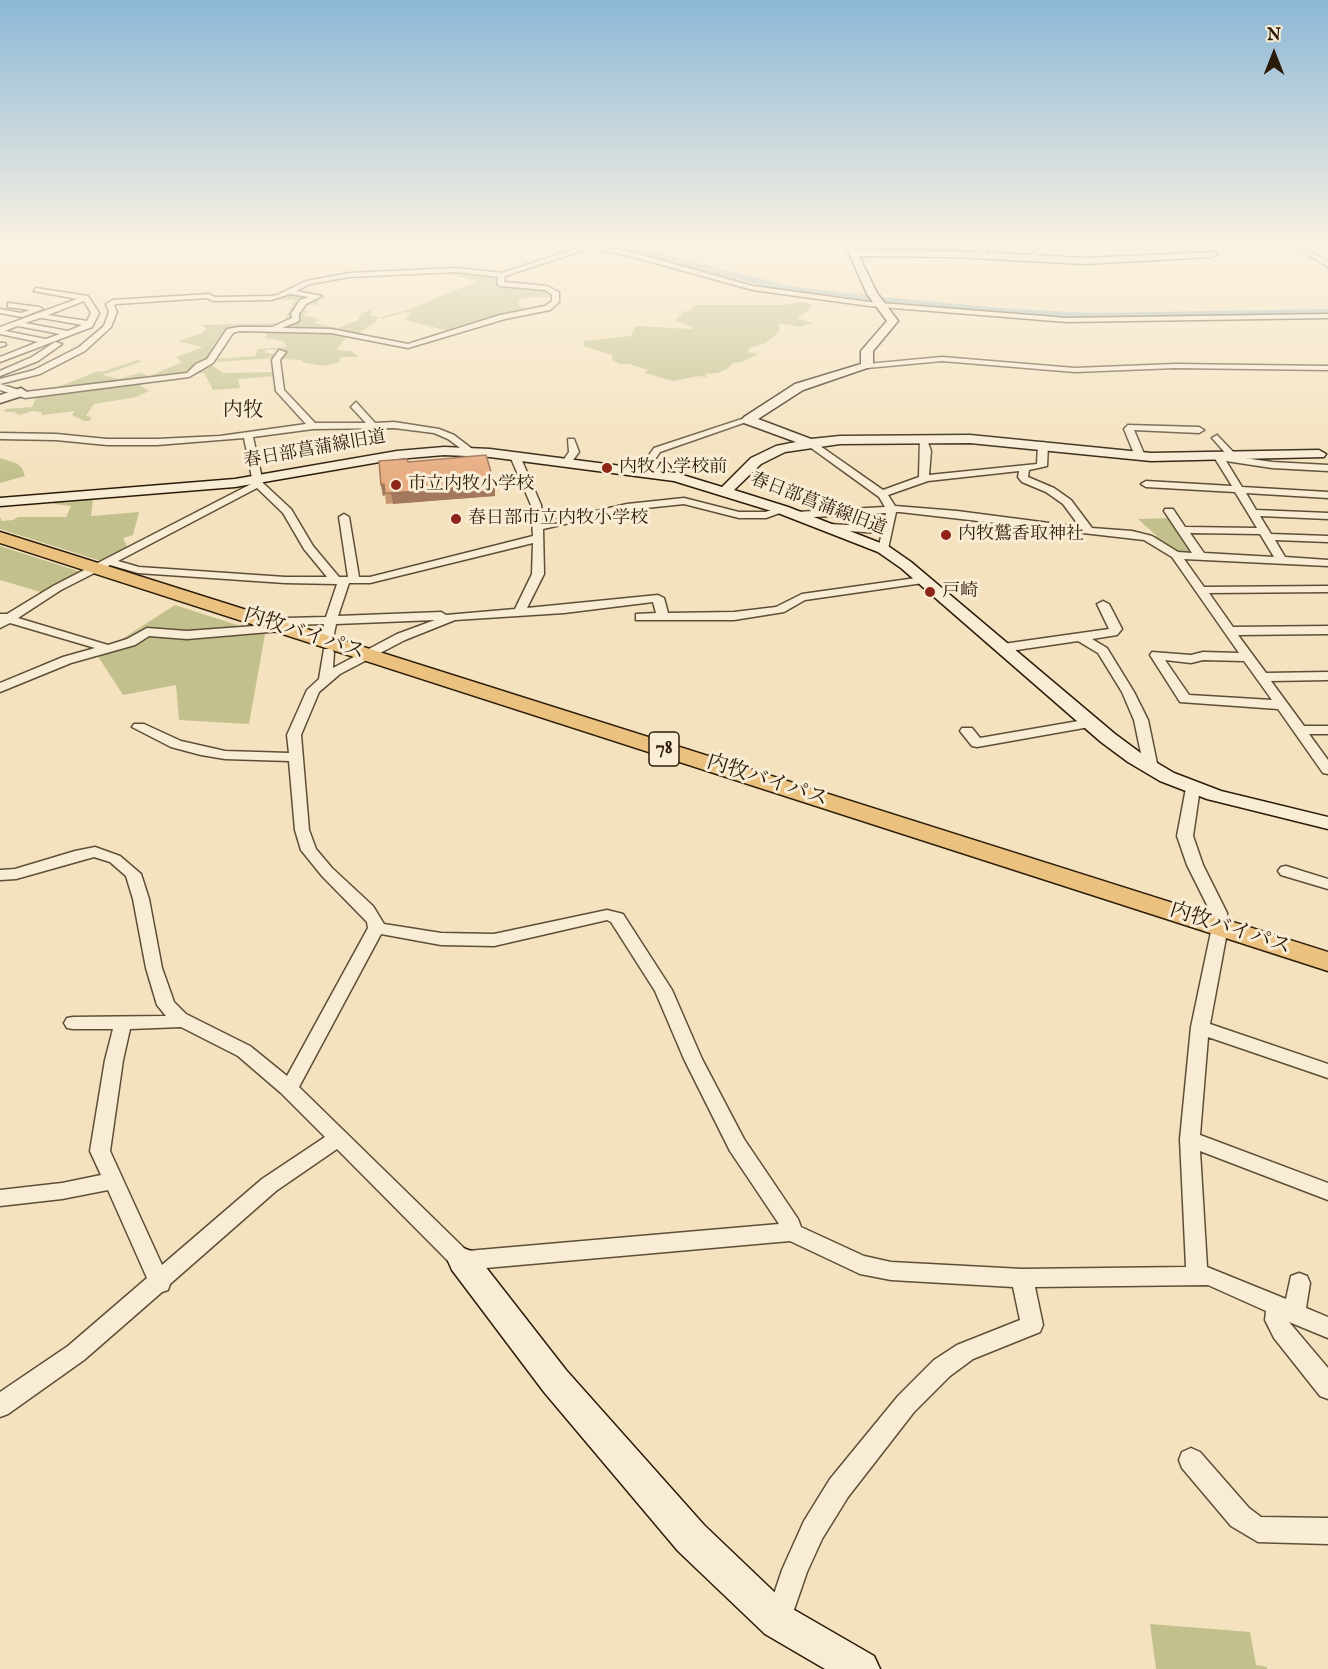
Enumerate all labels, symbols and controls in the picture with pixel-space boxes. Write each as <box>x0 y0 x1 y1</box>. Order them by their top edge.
north arrow <box>1244 24 1304 84</box>
text: N <box>1267 26 1281 46</box>
district label: 内牧 <box>223 400 263 424</box>
street label: 春日部菖蒲線旧道 <box>242 427 388 473</box>
place label: 内牧小学校前 <box>619 457 727 479</box>
marker: 内牧小学校前 <box>600 461 614 475</box>
street label: 春日部菖蒲線旧道 <box>747 469 889 541</box>
place label: 市立内牧小学校 <box>408 474 534 496</box>
marker: 市立内牧小学校 <box>389 478 403 492</box>
place label: 春日部市立内牧小学校 <box>468 508 648 530</box>
marker: 春日部市立内牧小学校 <box>449 512 463 526</box>
place label: 内牧鷲香取神社 <box>958 524 1084 546</box>
marker: 内牧鷲香取神社 <box>939 528 953 542</box>
place label: 戸崎 <box>942 581 978 603</box>
marker: 戸崎 <box>923 585 937 599</box>
street label: 内牧バイパス <box>240 604 368 666</box>
road number: 78 <box>649 732 679 766</box>
street label: 内牧バイパス <box>703 751 831 813</box>
street label: 内牧バイパス <box>1166 899 1294 961</box>

